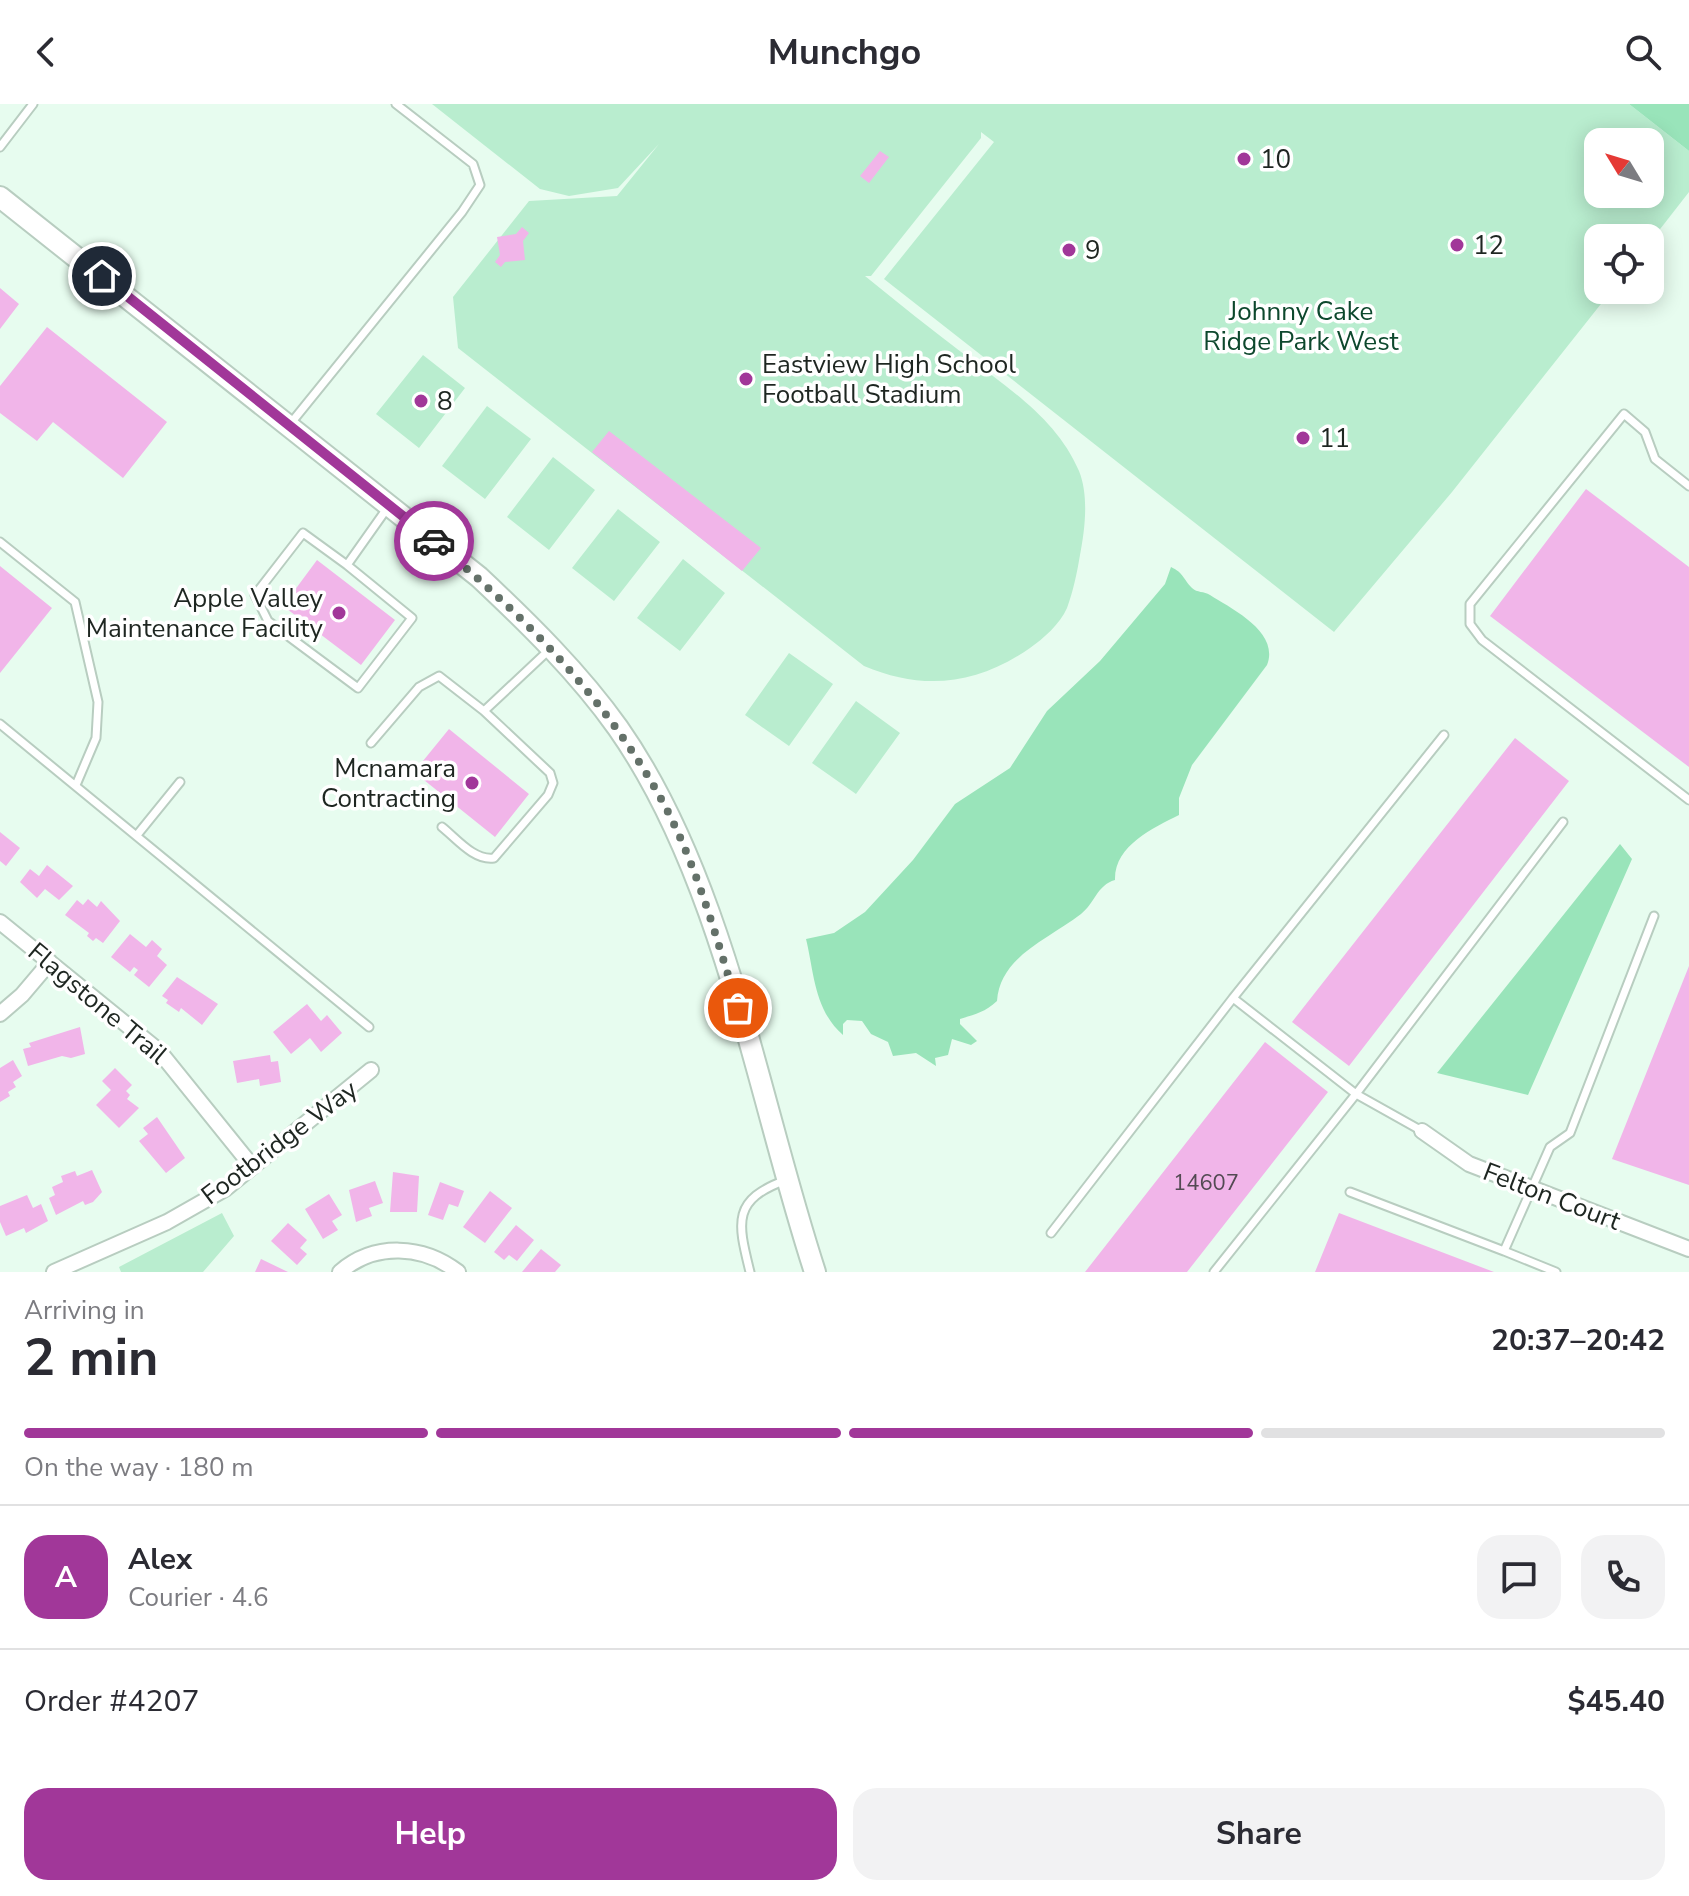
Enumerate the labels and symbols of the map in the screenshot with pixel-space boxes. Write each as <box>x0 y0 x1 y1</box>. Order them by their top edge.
north arrow <box>1584 128 1664 208</box>
place label: 10 <box>1260 142 1291 177</box>
marker: 10 <box>1235 150 1253 168</box>
place label: 12 <box>1473 228 1504 263</box>
place label: 9 <box>1085 233 1101 268</box>
marker: 12 <box>1448 236 1466 254</box>
marker: 9 <box>1060 241 1078 259</box>
pin <box>68 242 136 310</box>
park label: Johnny Cake Ridge Park West <box>1203 294 1400 359</box>
place label: Eastview High School Football Stadium <box>762 347 1016 412</box>
marker: Eastview High School Football Stadium <box>737 370 755 388</box>
place label: 8 <box>437 384 453 419</box>
marker: 8 <box>412 392 430 410</box>
place label: 11 <box>1319 421 1350 456</box>
marker: 11 <box>1294 429 1312 447</box>
courier <box>394 501 474 581</box>
place label: Apple Valley Maintenance Facility <box>86 581 324 646</box>
marker: Apple Valley Maintenance Facility <box>330 604 348 622</box>
place label: Mcnamara Contracting <box>321 751 456 816</box>
marker: Mcnamara Contracting <box>463 774 481 792</box>
street label: Flagstone Trail <box>20 935 175 1072</box>
pin <box>704 974 772 1042</box>
street label: Footbridge Way <box>194 1072 365 1213</box>
street label: Felton Court <box>1478 1154 1626 1239</box>
house number: 14607 <box>1173 1168 1239 1198</box>

